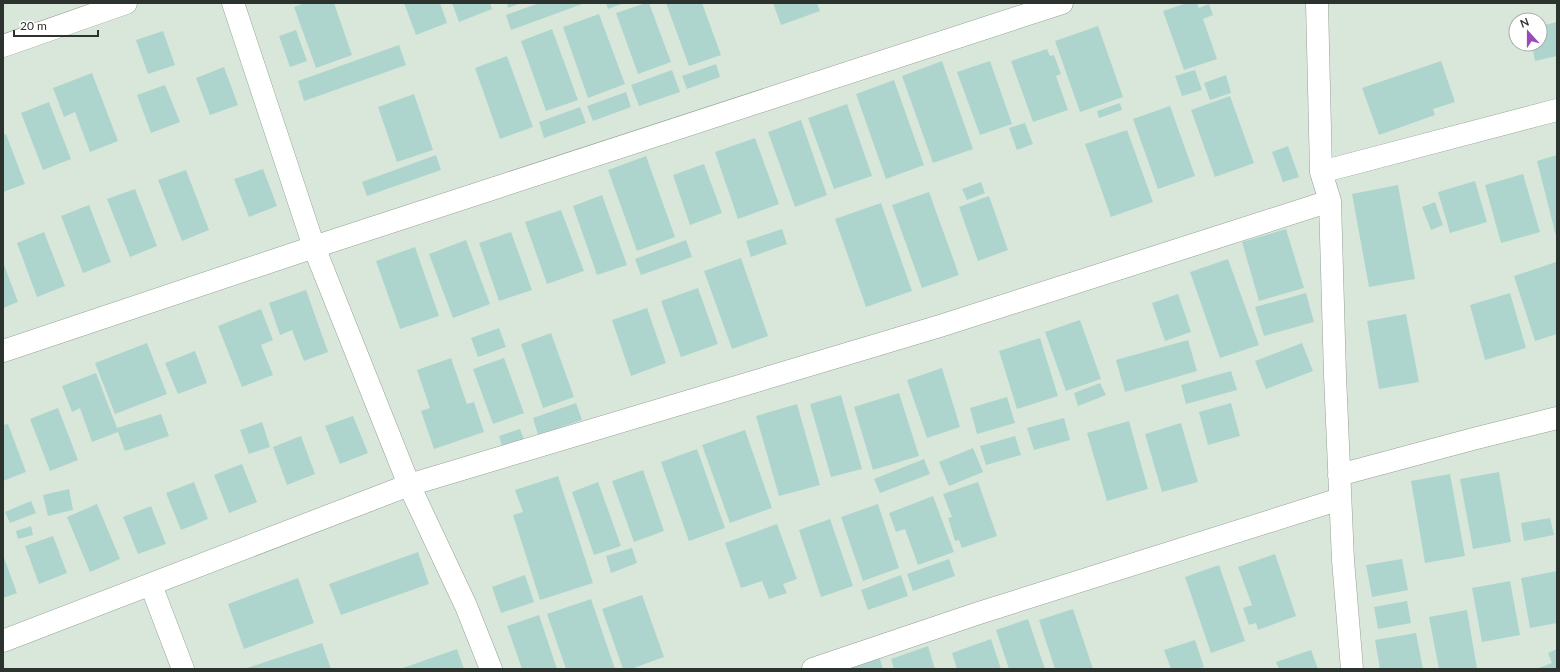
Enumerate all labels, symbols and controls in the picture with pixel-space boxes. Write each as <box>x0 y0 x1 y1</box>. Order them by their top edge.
scale bar <box>14 12 98 38</box>
north arrow <box>1508 12 1548 52</box>
text: N <box>1518 15 1531 30</box>
text: 20 m <box>20 18 47 33</box>

